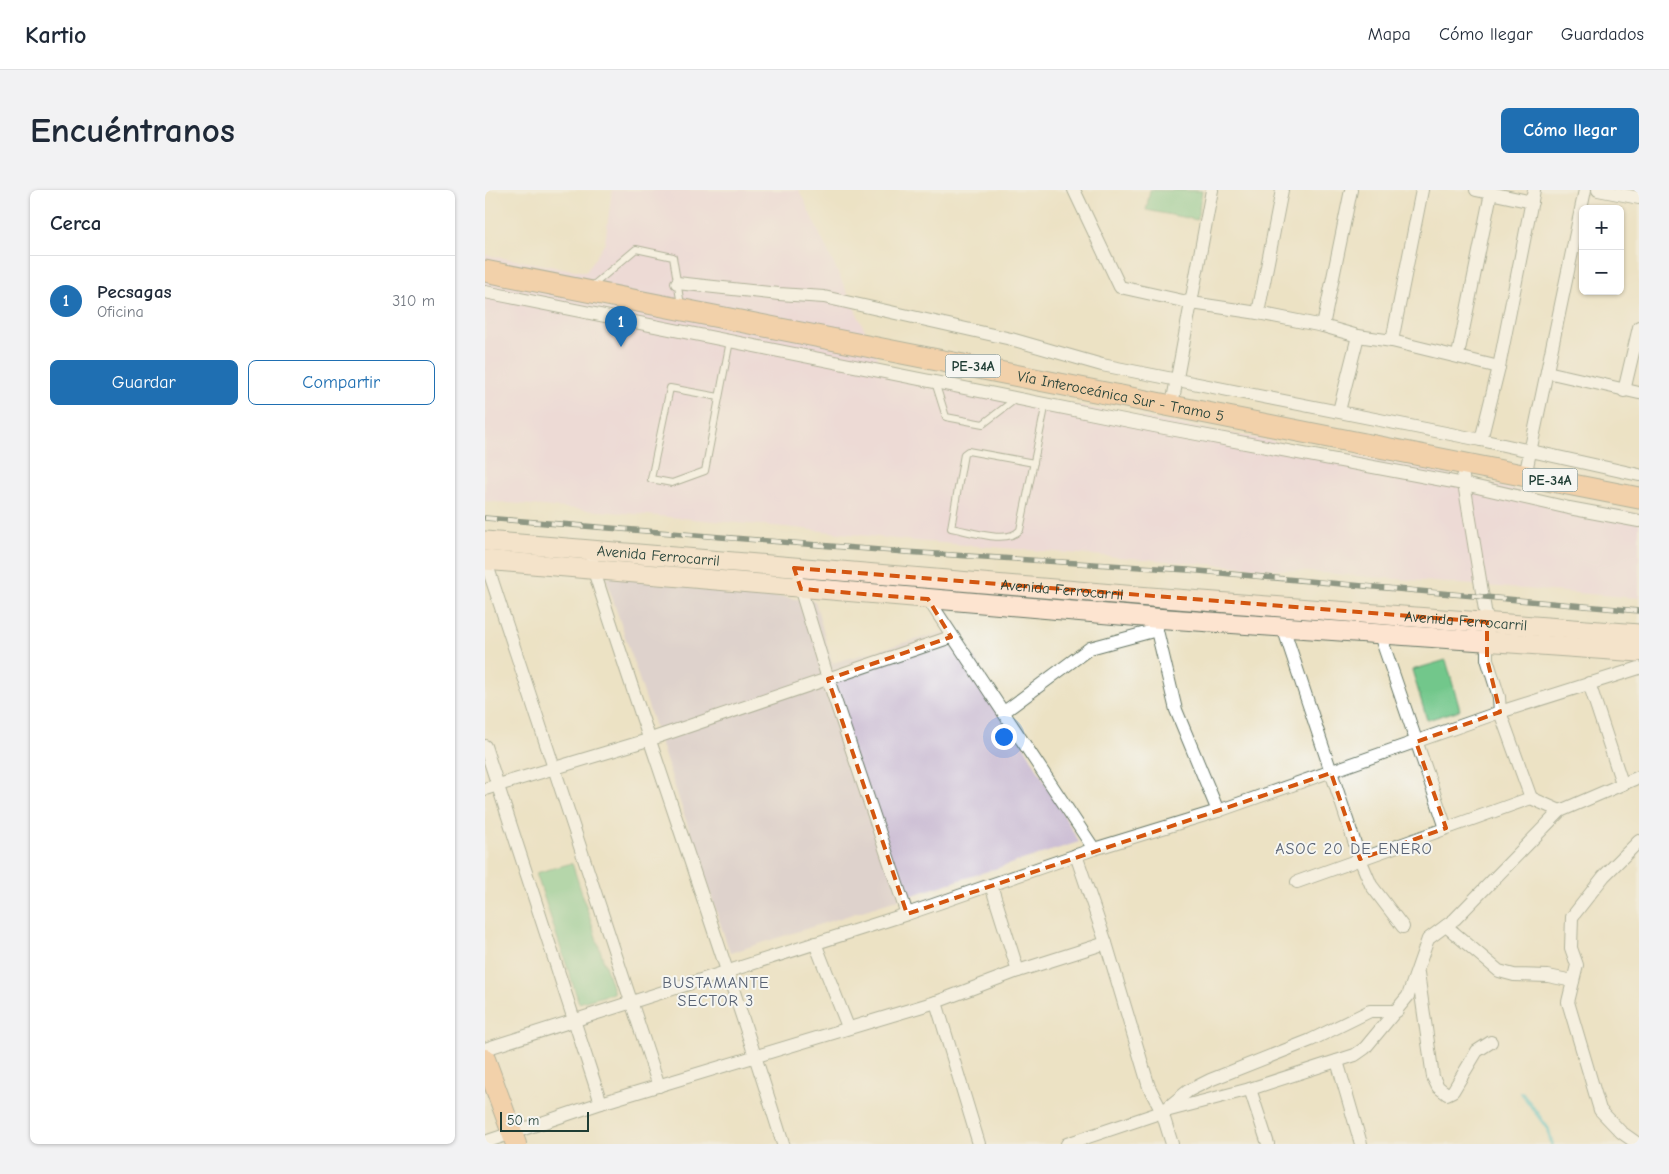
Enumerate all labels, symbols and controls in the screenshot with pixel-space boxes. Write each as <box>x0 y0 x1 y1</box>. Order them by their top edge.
text: Kartio <box>25 21 87 49</box>
text: Mapa <box>1368 24 1411 45</box>
text: Cómo llegar <box>1439 24 1533 45</box>
text: Guardados <box>1561 24 1644 45</box>
button: Cómo llegar <box>1501 108 1639 153</box>
text: Encuéntranos <box>30 110 235 151</box>
map controls <box>1579 205 1624 295</box>
button: + <box>1579 205 1624 250</box>
text: Cerca <box>50 211 101 235</box>
button: − <box>1579 250 1624 295</box>
text: Pecsagas <box>97 281 172 303</box>
text: 1 <box>63 292 69 310</box>
text: 310 m <box>392 292 435 310</box>
text: Oficina <box>97 303 144 321</box>
pin: 1 <box>605 306 637 347</box>
road number: PE-34A <box>945 355 1001 378</box>
button: Guardar <box>50 360 238 405</box>
button: Compartir <box>248 360 435 405</box>
street label: Vía Interoceánica Sur - Tramo 5 <box>1016 367 1226 425</box>
road number: PE-34A <box>1523 468 1577 492</box>
street label: Avenida Ferrocarril <box>596 541 721 570</box>
street label: Avenida Ferrocarril <box>1000 576 1124 604</box>
street label: Avenida Ferrocarril <box>1404 607 1528 635</box>
your location <box>991 724 1017 750</box>
district label: ASOC 20 DE ENERO <box>1275 840 1433 858</box>
district label: BUSTAMANTE SECTOR 3 <box>662 974 770 1010</box>
scale bar <box>500 1109 589 1132</box>
text: 50 m <box>507 1112 539 1129</box>

